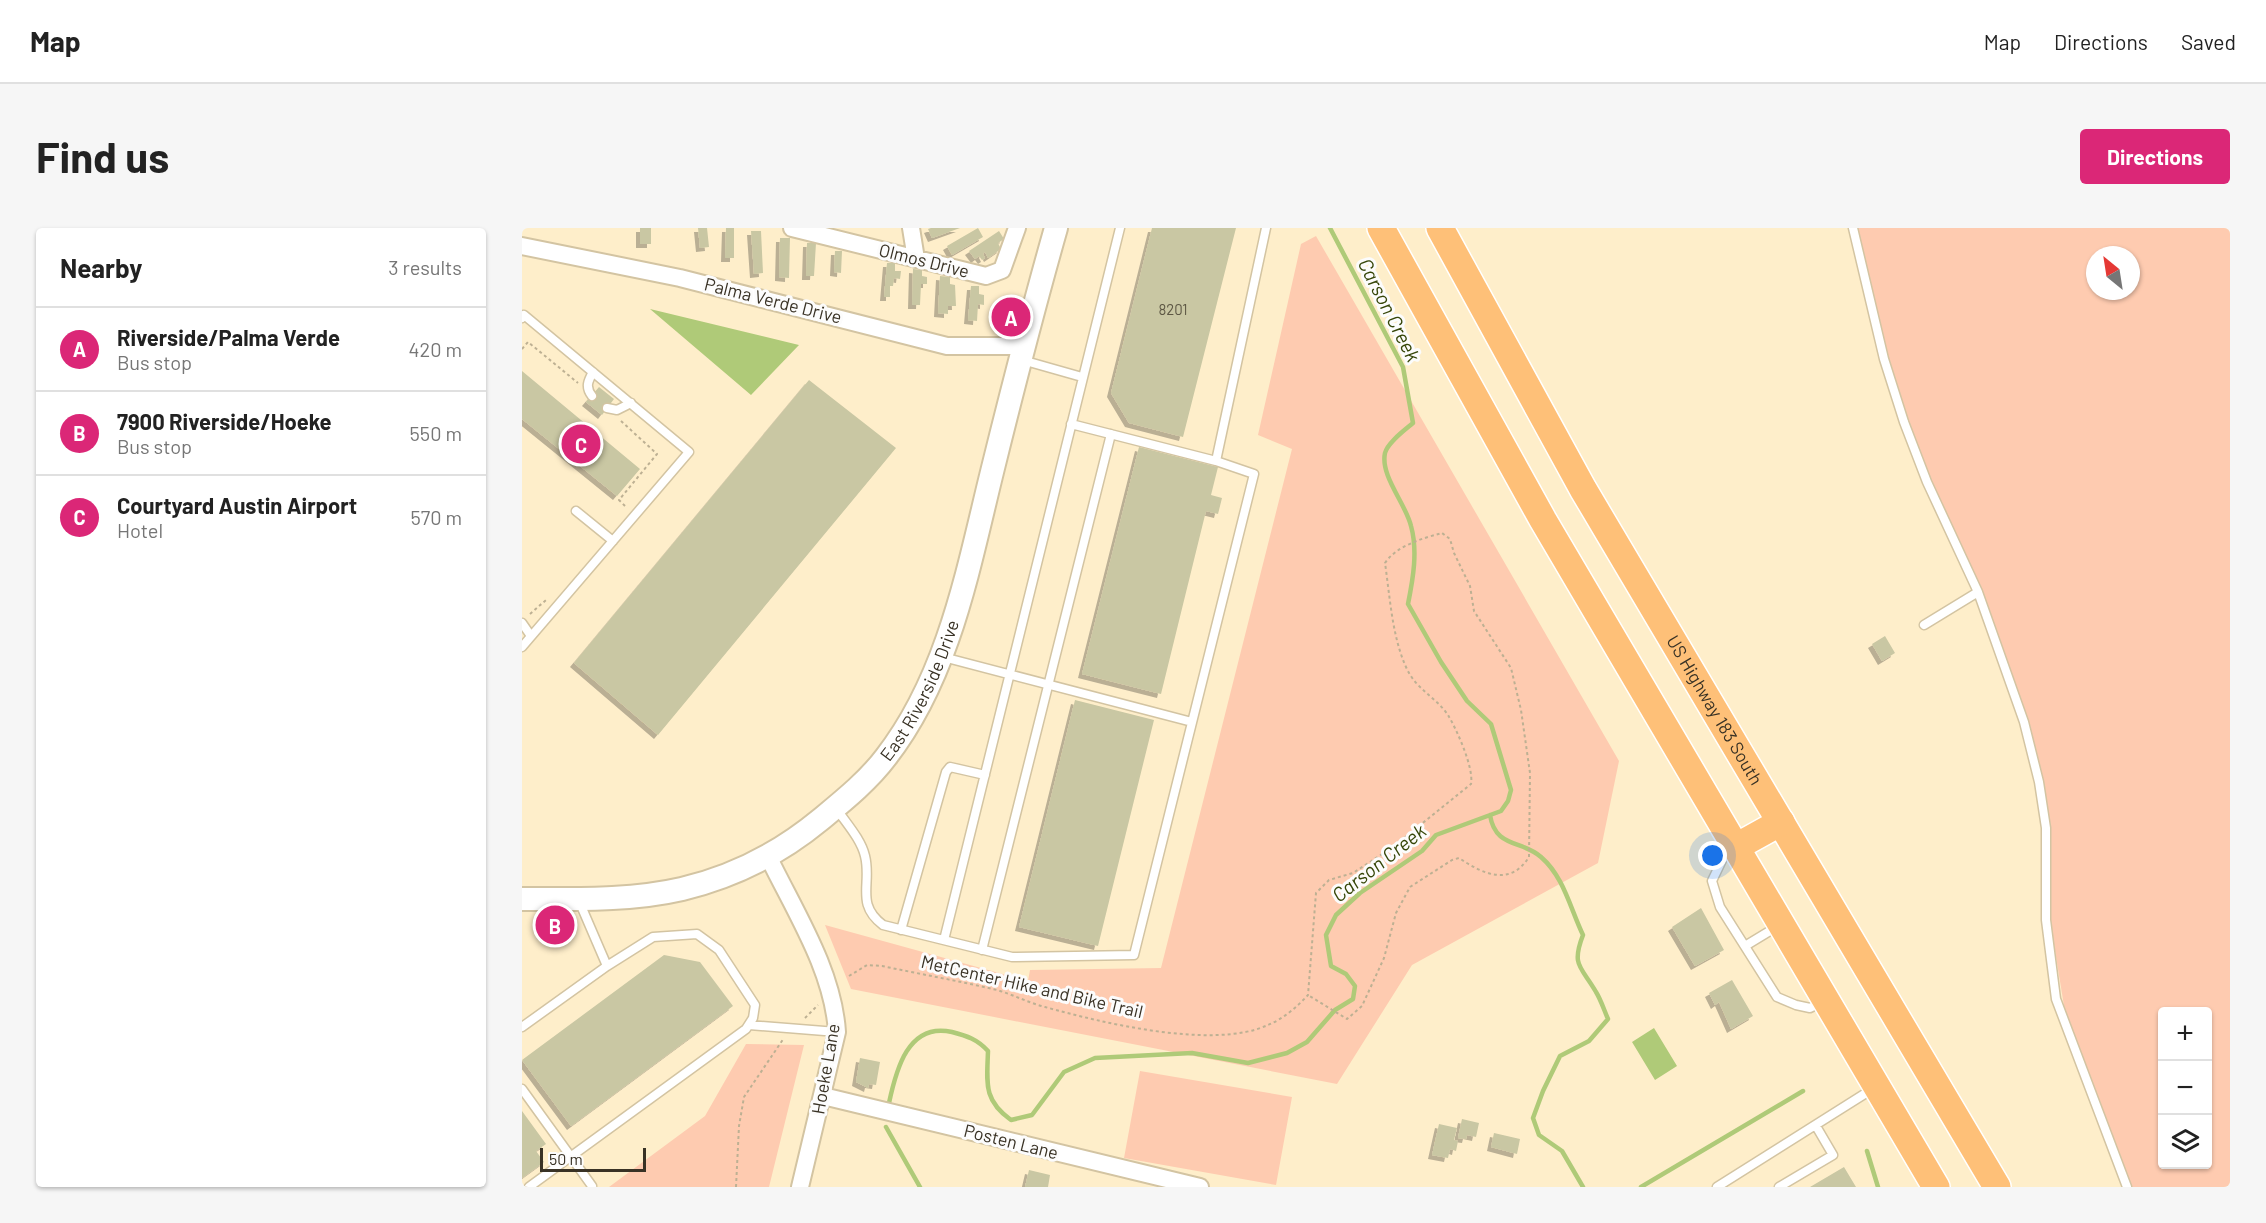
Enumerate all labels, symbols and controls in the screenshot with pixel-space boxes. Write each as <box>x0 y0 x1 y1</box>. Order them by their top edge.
text: Map <box>30 24 81 58</box>
text: Map <box>1984 29 2021 54</box>
text: Directions <box>2054 29 2148 54</box>
text: Saved <box>2181 29 2236 54</box>
button: Directions <box>2080 129 2230 184</box>
text: Find us <box>36 131 169 181</box>
street label: Olmos Drive <box>877 238 972 282</box>
north arrow <box>2086 246 2140 300</box>
text: Nearby <box>60 252 142 283</box>
water label: Carson Creek <box>1354 254 1426 365</box>
text: 3 results <box>388 255 462 279</box>
street label: Palma Verde Drive <box>702 272 844 328</box>
pin: A <box>992 294 1030 340</box>
house number: 8201 <box>1158 300 1188 318</box>
text: Riverside/Palma Verde <box>117 324 340 350</box>
text: A <box>73 337 86 361</box>
text: 420 m <box>408 337 462 361</box>
text: Bus stop <box>117 350 192 374</box>
text: 7900 Riverside/Hoeke <box>117 408 332 434</box>
text: B <box>73 421 86 445</box>
text: 550 m <box>410 421 462 445</box>
pin: C <box>562 422 600 466</box>
text: Bus stop <box>117 434 192 458</box>
text: Courtyard Austin Airport <box>117 492 357 518</box>
text: C <box>73 505 86 529</box>
text: 570 m <box>410 505 462 529</box>
text: Hotel <box>117 518 163 542</box>
street label: East Riverside Drive <box>875 617 963 765</box>
street label: US Highway 183 South <box>1662 631 1768 789</box>
water label: Carson Creek <box>1327 818 1430 906</box>
your location <box>1698 841 1727 870</box>
pin: B <box>536 902 574 948</box>
street label: MetCenter Hike and Bike Trail <box>919 950 1145 1022</box>
map controls <box>2158 1007 2212 1169</box>
button: + <box>2158 1007 2212 1061</box>
street label: Hoeke Lane <box>806 1022 844 1116</box>
button: − <box>2158 1061 2212 1115</box>
button: layers <box>2158 1115 2212 1169</box>
street label: Posten Lane <box>962 1119 1061 1163</box>
scale bar <box>540 1145 646 1172</box>
text: 50 m <box>549 1149 583 1168</box>

